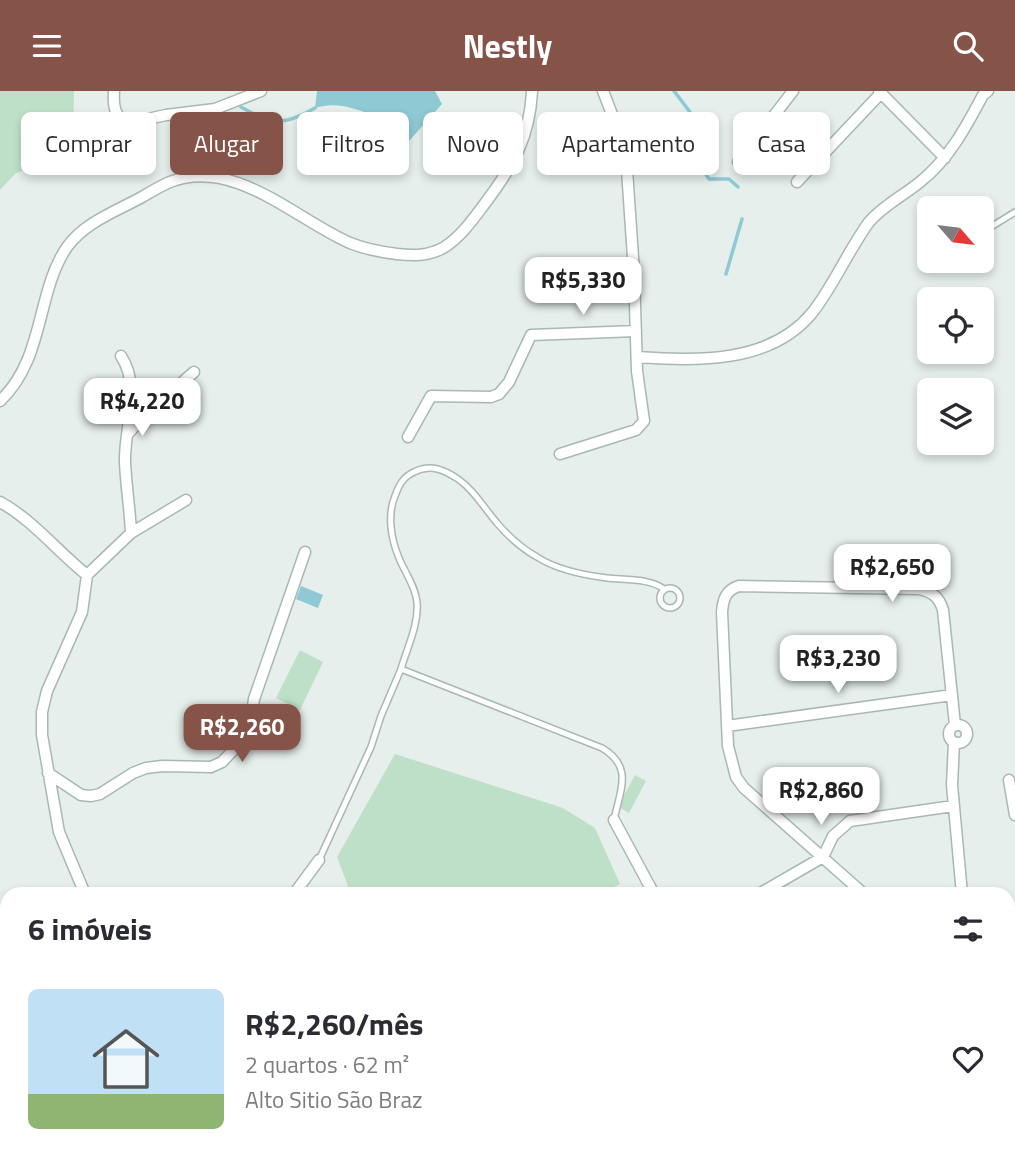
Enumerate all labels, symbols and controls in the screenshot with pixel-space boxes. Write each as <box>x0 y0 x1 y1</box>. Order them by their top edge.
text: Nestly <box>463 22 552 70</box>
icon: menu <box>28 27 66 65</box>
icon: search <box>949 27 987 65</box>
chip: Comprar <box>21 112 156 175</box>
chip: Alugar <box>170 112 283 175</box>
chip: Filtros <box>297 112 409 175</box>
chip: Novo <box>423 112 523 175</box>
chip: Apartamento <box>537 112 719 175</box>
chip: Casa <box>733 112 830 175</box>
north arrow <box>917 196 994 273</box>
map controls <box>917 196 994 455</box>
pin: R$5,330 <box>518 257 648 317</box>
text: R$5,330 <box>541 262 625 297</box>
button: locate <box>917 287 994 364</box>
button: layers <box>917 378 994 455</box>
pin: R$4,220 <box>77 379 207 438</box>
text: R$4,220 <box>100 383 184 418</box>
pin: R$2,650 <box>827 545 957 604</box>
text: R$2,650 <box>850 549 934 584</box>
pin: R$3,230 <box>773 635 903 695</box>
text: R$3,230 <box>796 640 880 675</box>
pin: R$2,260 <box>177 705 307 764</box>
text: R$2,260 <box>200 709 284 744</box>
pin: R$2,860 <box>756 767 886 827</box>
text: R$2,860 <box>779 772 863 807</box>
text: 6 imóveis <box>28 906 152 952</box>
icon: filters <box>949 910 987 948</box>
text: R$2,260/mês <box>245 1001 423 1047</box>
icon: home <box>84 1017 168 1101</box>
icon: heart <box>949 1040 987 1078</box>
text: 2 quartos · 62 m² <box>245 1047 409 1082</box>
text: Alto Sitio São Braz <box>245 1082 422 1117</box>

